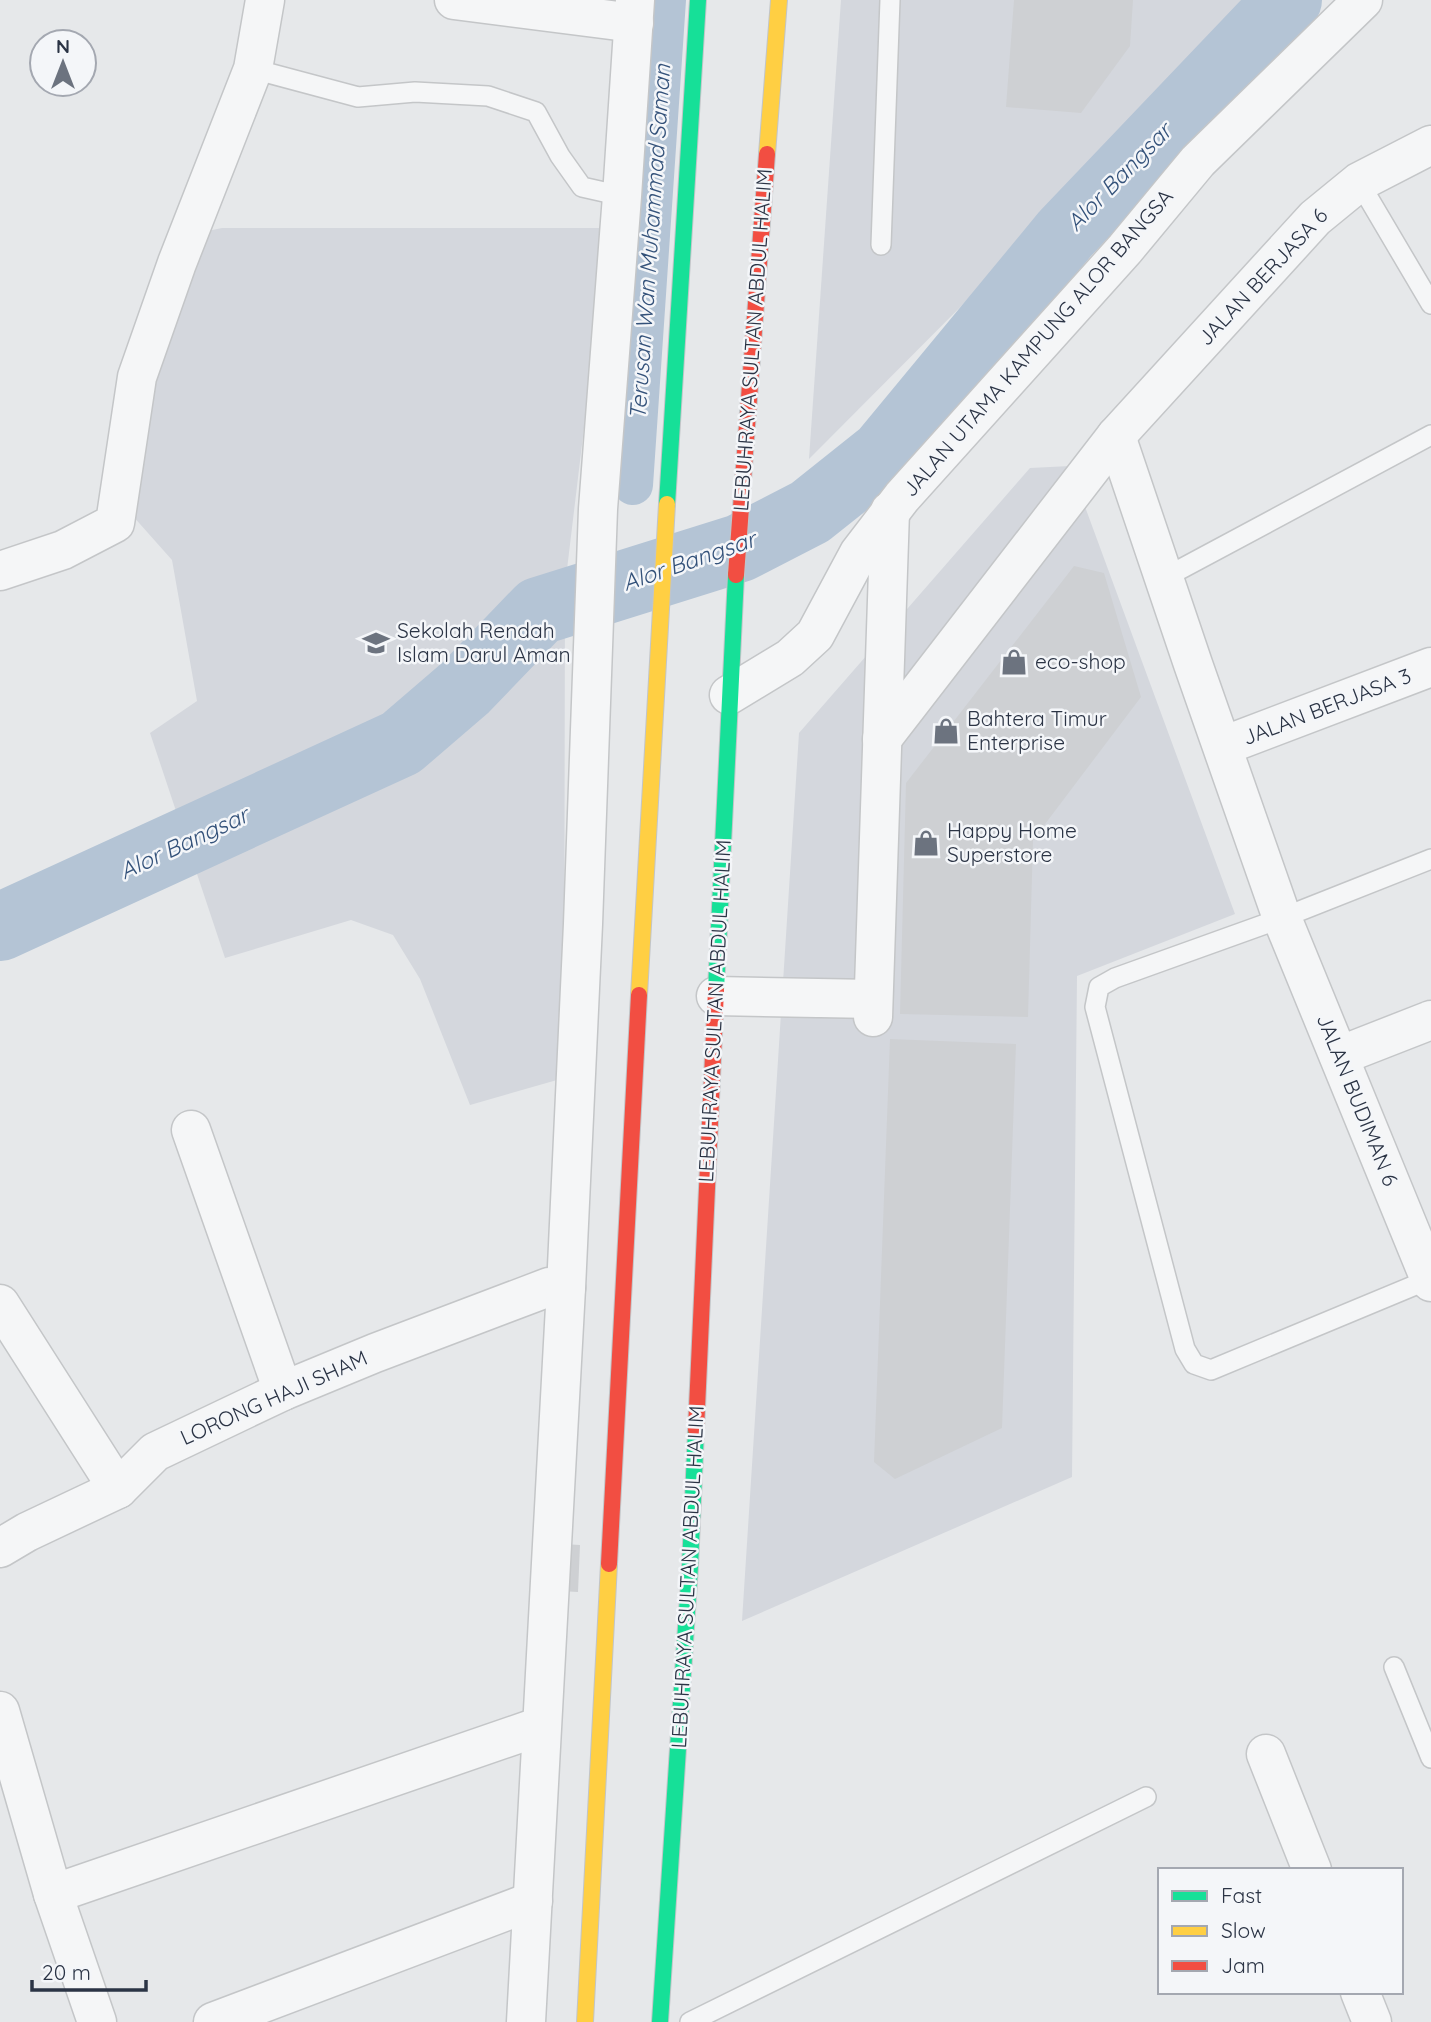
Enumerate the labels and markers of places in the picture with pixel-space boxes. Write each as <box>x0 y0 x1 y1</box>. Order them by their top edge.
place label: Sekolah Rendah Islam Darul Aman <box>397 617 571 667</box>
school or university icon: Sekolah Rendah Islam Darul Aman <box>361 628 391 658</box>
shop icon: eco-shop <box>999 647 1029 677</box>
place label: eco-shop <box>1035 648 1126 674</box>
place label: Bahtera Timur Enterprise <box>967 705 1107 755</box>
shop icon: Bahtera Timur Enterprise <box>931 716 961 746</box>
place label: Happy Home Superstore <box>947 817 1077 867</box>
shop icon: Happy Home Superstore <box>911 828 941 858</box>

